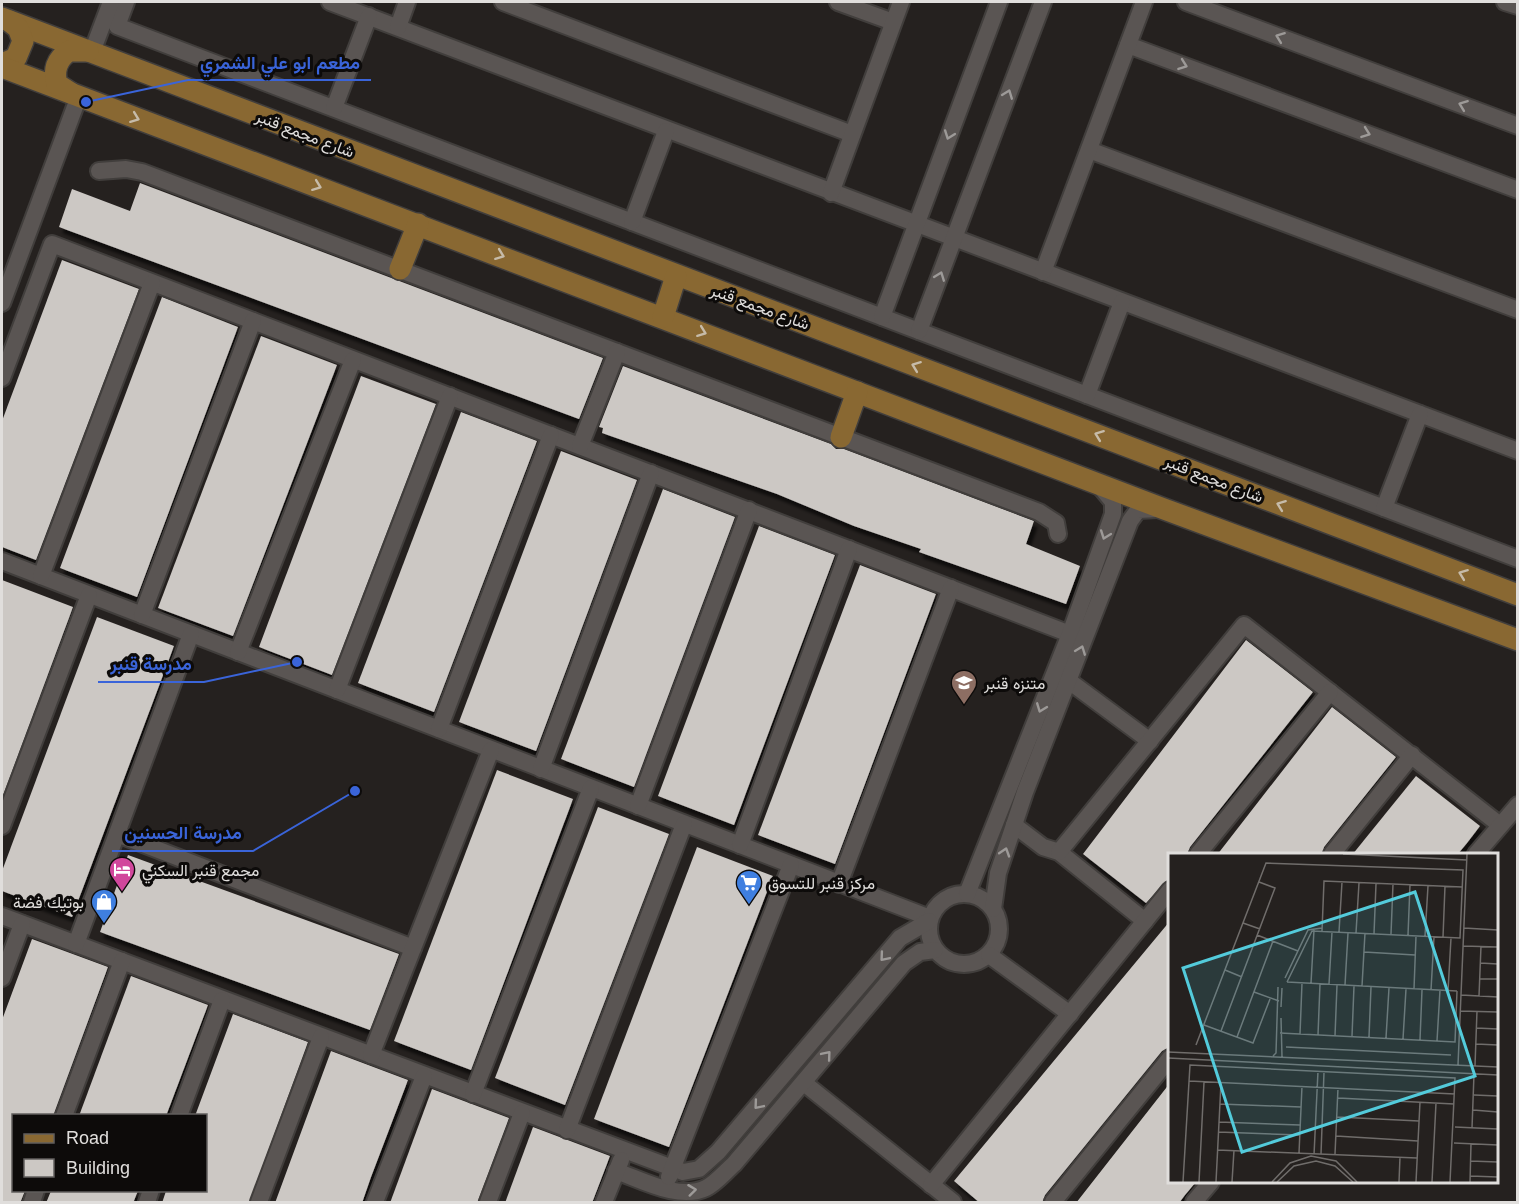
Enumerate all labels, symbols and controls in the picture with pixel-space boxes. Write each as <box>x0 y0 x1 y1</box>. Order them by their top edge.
one-way arrow <box>1275 31 1286 44</box>
callout: مطعم ابو علي الشمري <box>188 44 371 80</box>
text: مطعم ابو علي الشمري <box>200 53 360 78</box>
one-way arrow <box>1177 58 1188 71</box>
one-way arrow <box>1001 89 1014 100</box>
one-way arrow <box>1458 100 1469 113</box>
street label: شارع مجمع قنبر <box>252 107 356 163</box>
one-way arrow <box>129 110 140 123</box>
one-way arrow <box>1360 126 1370 139</box>
one-way arrow <box>944 129 957 140</box>
one-way arrow <box>311 179 322 192</box>
one-way arrow <box>494 248 504 261</box>
one-way arrow <box>933 272 945 283</box>
street label: شارع مجمع قنبر <box>706 281 812 336</box>
one-way arrow <box>695 325 706 337</box>
one-way arrow <box>912 360 922 373</box>
one-way arrow <box>1094 430 1105 442</box>
street label: شارع مجمع قنبر <box>1161 452 1265 508</box>
one-way arrow <box>1276 500 1287 512</box>
one-way arrow <box>1100 529 1113 540</box>
one-way arrow <box>1458 569 1469 582</box>
one-way arrow <box>1074 645 1086 656</box>
callout: مدرسة قنبر <box>98 646 204 682</box>
text: مدرسة قنبر <box>109 654 192 675</box>
school or university icon: متنزه قنبر <box>949 668 979 706</box>
place label: متنزه قنبر <box>983 675 1045 694</box>
one-way arrow <box>1036 701 1048 712</box>
callout: مدرسة الحسنين <box>112 815 253 851</box>
text: مدرسة الحسنين <box>124 823 242 844</box>
one-way arrow <box>998 847 1010 858</box>
inset map <box>1168 853 1498 1183</box>
hotel icon: مجمع قنبر السكني <box>107 855 137 893</box>
place label: مجمع قنبر السكني <box>142 862 259 884</box>
supermarket icon: مركز قنبر للتسوق <box>734 868 764 906</box>
place label: مركز قنبر للتسوق <box>768 875 875 894</box>
shop icon: بوتيك فضة <box>89 887 119 925</box>
place label: بوتيك فضة <box>13 894 84 913</box>
one-way arrow <box>881 950 892 961</box>
one-way arrow <box>820 1050 831 1061</box>
one-way arrow <box>754 1098 765 1109</box>
legend <box>12 1114 207 1192</box>
text: Road <box>66 1128 109 1148</box>
text: Building <box>66 1158 130 1178</box>
one-way arrow <box>688 1185 697 1197</box>

